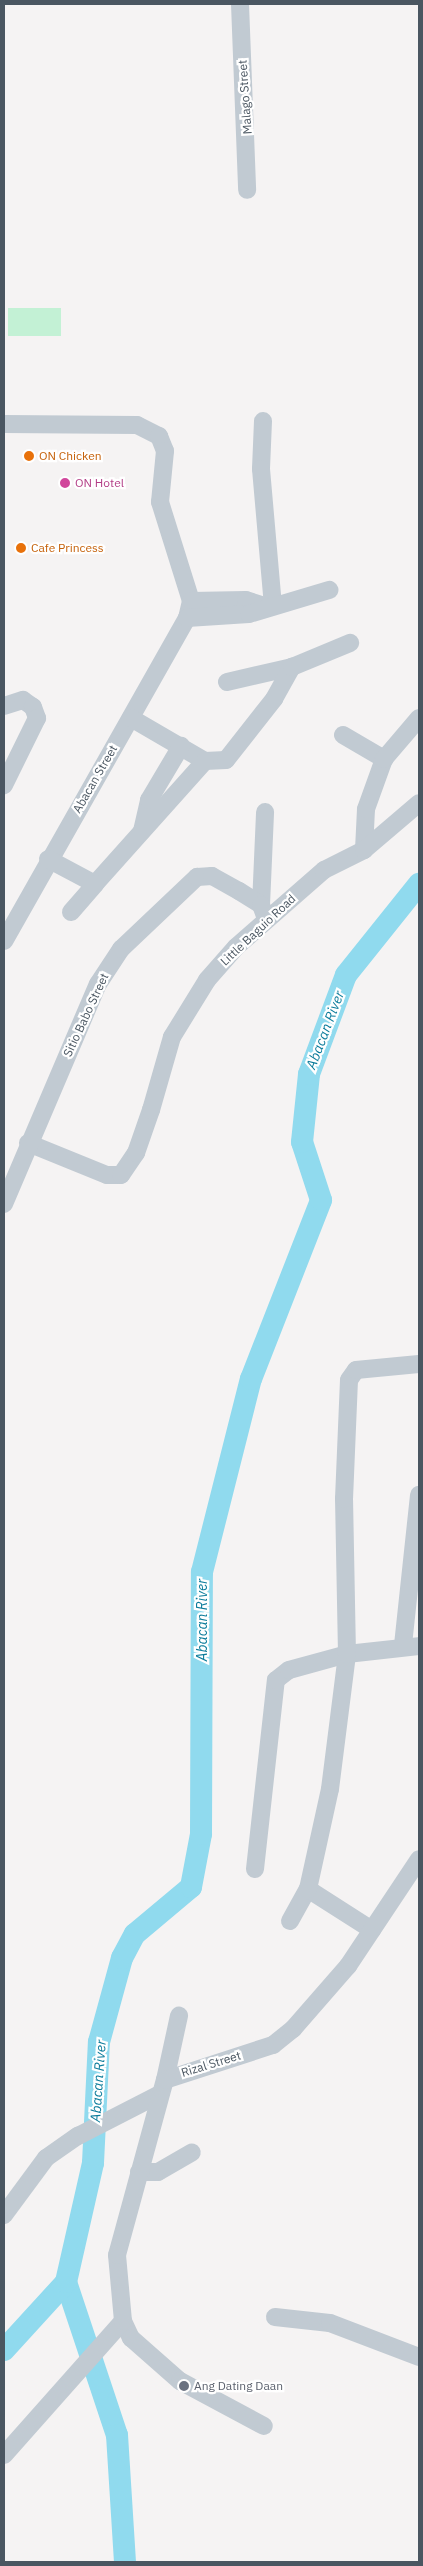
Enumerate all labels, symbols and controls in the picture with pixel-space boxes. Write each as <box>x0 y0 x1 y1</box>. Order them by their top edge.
street label: Malago Street <box>235 59 255 135</box>
place label: ON Chicken <box>39 449 102 463</box>
marker: ON Chicken <box>23 450 35 462</box>
place label: ON Hotel <box>75 476 124 490</box>
marker: ON Hotel <box>59 477 71 489</box>
place label: Cafe Princess <box>31 541 104 555</box>
marker: Cafe Princess <box>15 542 27 554</box>
street label: Abacan Street <box>70 742 120 816</box>
street label: Little Baguio Road <box>217 891 299 969</box>
street label: Sitio Babo Street <box>60 971 112 1059</box>
water label: Abacan River <box>302 989 348 1071</box>
water label: Abacan River <box>194 1579 210 1661</box>
water label: Abacan River <box>87 2039 109 2123</box>
street label: Rizal Street <box>179 2048 243 2080</box>
place label: Ang Dating Daan <box>194 2379 283 2393</box>
marker: Ang Dating Daan <box>178 2380 190 2392</box>

